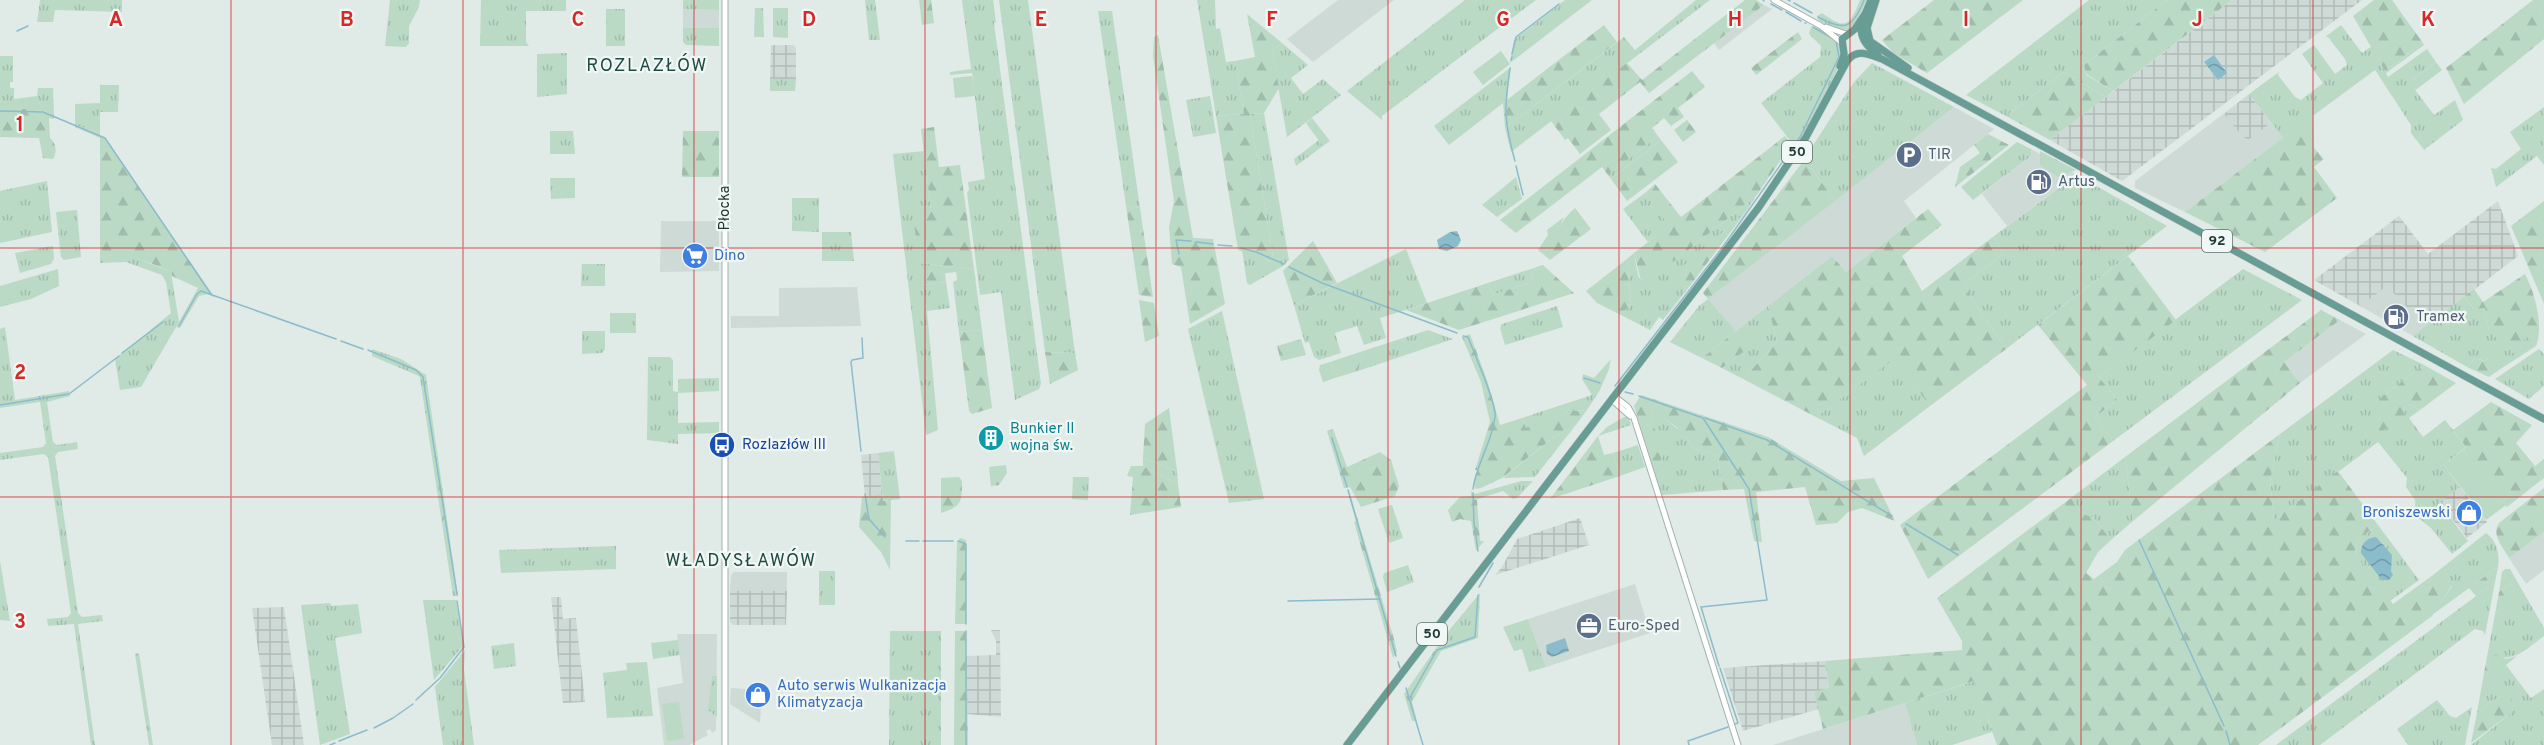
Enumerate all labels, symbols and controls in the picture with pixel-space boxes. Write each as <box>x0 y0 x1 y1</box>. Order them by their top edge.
text: A <box>109 8 123 34</box>
text: B <box>340 8 354 34</box>
text: C <box>572 8 584 34</box>
text: D <box>802 8 816 34</box>
text: E <box>1035 8 1047 34</box>
text: F <box>1266 8 1278 34</box>
text: G <box>1496 8 1510 34</box>
text: H <box>1728 8 1742 34</box>
text: I <box>1963 8 1969 34</box>
text: J <box>2191 8 2203 34</box>
text: K <box>2421 8 2435 34</box>
district label: ROZLAZŁÓW <box>586 53 708 78</box>
text: 1 <box>16 113 24 139</box>
parking icon: TIR <box>1894 140 1924 170</box>
road number: 50 <box>1782 141 1812 163</box>
place label: TIR <box>1928 146 1951 165</box>
fuel station icon: Artus <box>2024 167 2054 197</box>
place label: Artus <box>2058 173 2095 192</box>
street label: Płocka <box>716 186 735 231</box>
road number: 92 <box>2202 230 2232 252</box>
supermarket icon: Dino <box>680 241 710 271</box>
place label: Dino <box>714 247 745 266</box>
fuel station icon: Tramex <box>2381 302 2411 332</box>
place label: Tramex <box>2416 308 2466 327</box>
text: 2 <box>14 361 26 387</box>
place label: Bunkier II wojna św. <box>1010 420 1075 456</box>
building icon: Bunkier II wojna św. <box>976 423 1006 453</box>
bus stop icon: Rozlazłów III <box>707 430 737 460</box>
place label: Rozlazłów III <box>742 436 826 455</box>
shop icon: Broniszewski <box>2454 498 2484 528</box>
place label: Broniszewski <box>2362 504 2450 523</box>
district label: WŁADYSŁAWÓW <box>665 548 817 573</box>
text: 3 <box>14 610 26 636</box>
office icon: Euro-Sped <box>1574 611 1604 641</box>
place label: Euro-Sped <box>1608 617 1680 636</box>
road number: 50 <box>1417 623 1447 645</box>
place label: Auto serwis Wulkanizacja Klimatyzacja <box>777 677 946 713</box>
shop icon: Auto serwis Wulkanizacja Klimatyzacja <box>743 680 773 710</box>

